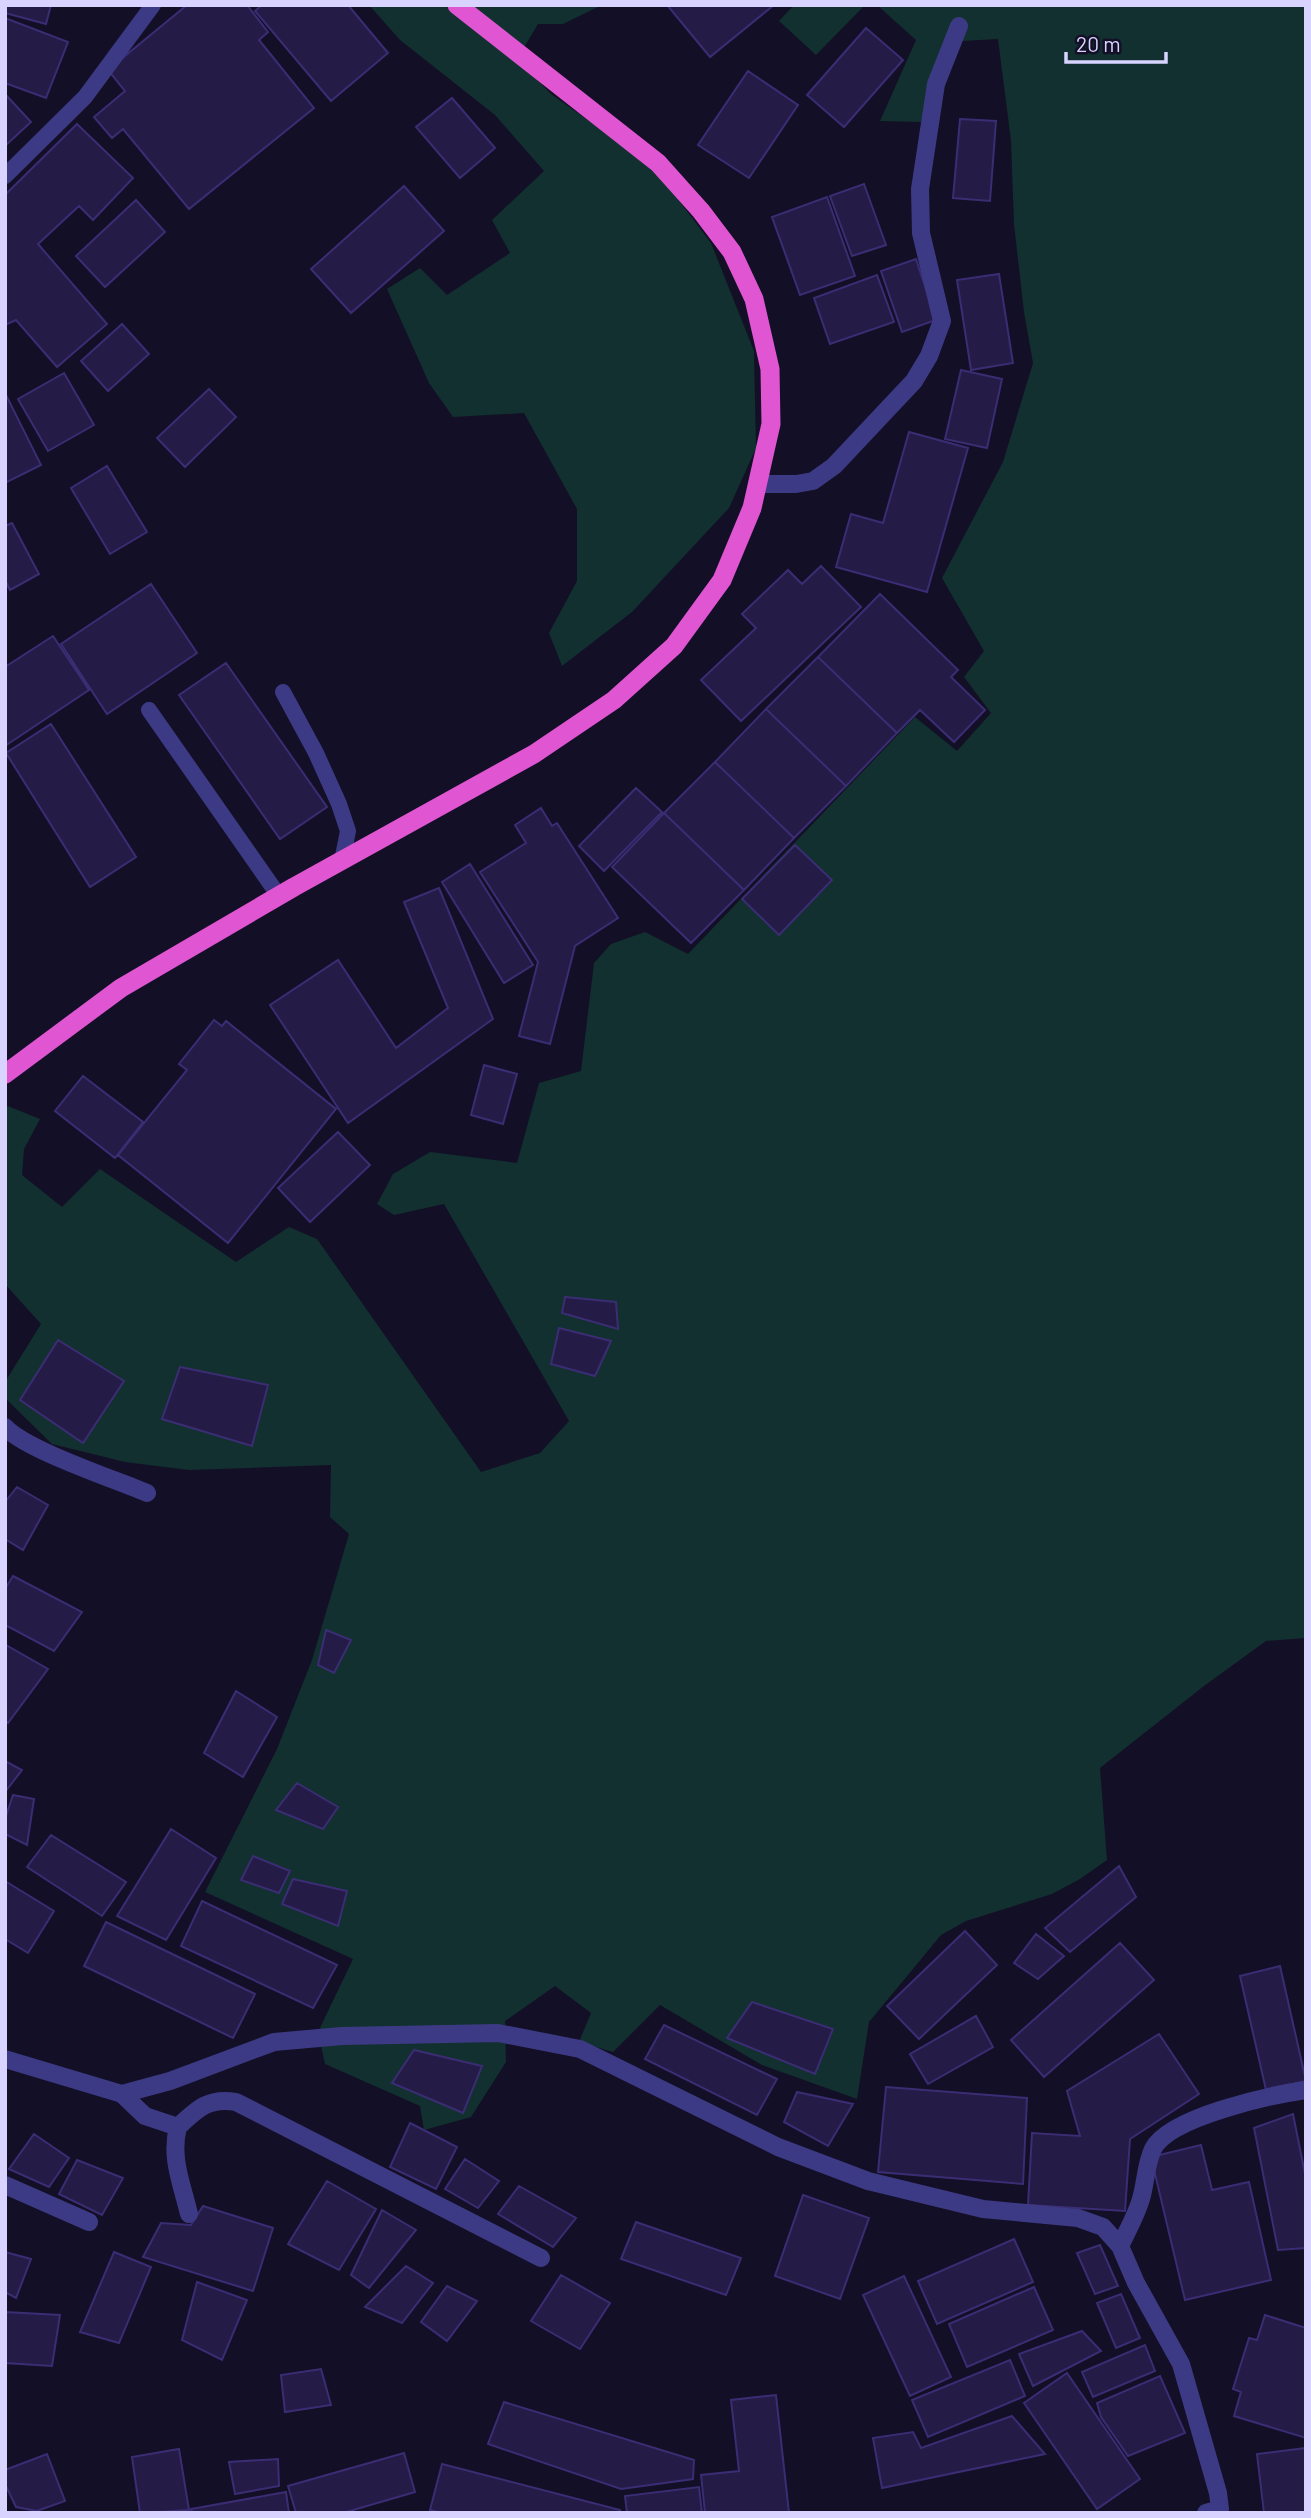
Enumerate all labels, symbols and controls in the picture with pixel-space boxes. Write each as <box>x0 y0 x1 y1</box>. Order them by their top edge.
scale bar <box>1066 21 1166 65</box>
text: 20 m <box>1076 31 1121 56</box>

